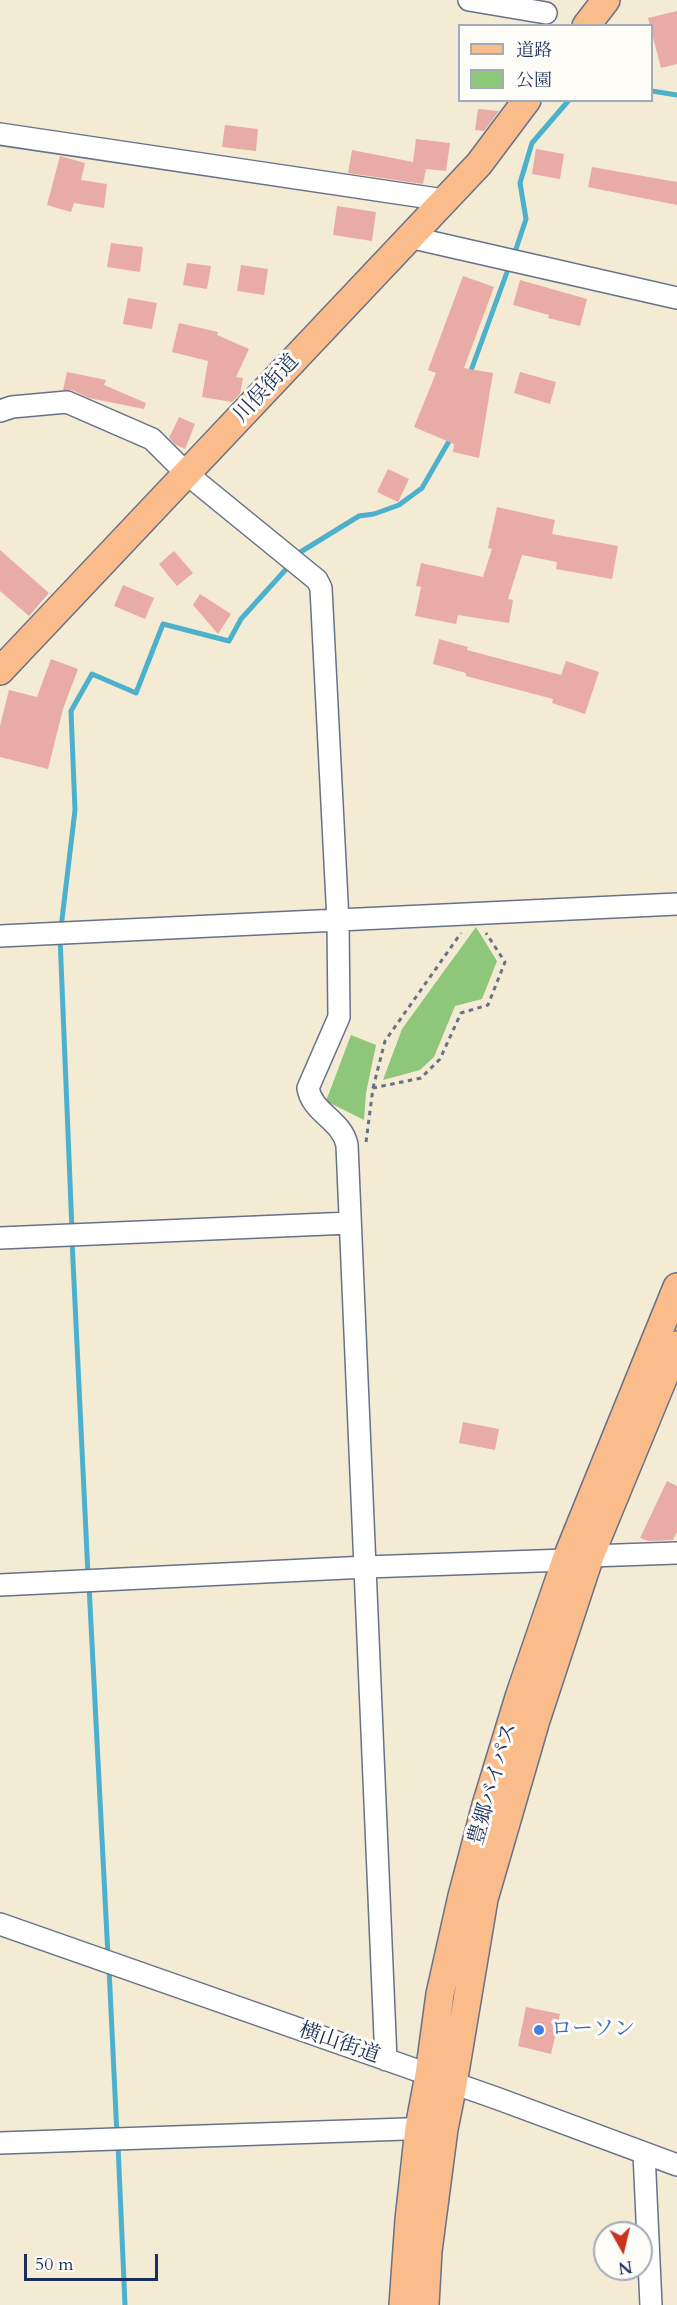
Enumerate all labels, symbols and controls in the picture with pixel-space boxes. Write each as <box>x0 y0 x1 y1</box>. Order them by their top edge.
legend <box>458 24 653 102</box>
text: 道路 <box>516 38 552 63</box>
text: 公園 <box>516 68 552 93</box>
street label: 川俣街道 <box>229 350 305 428</box>
street label: 豊郷バイパス <box>465 1720 523 1848</box>
place label: ローソン <box>551 2017 635 2043</box>
street label: 横山街道 <box>295 2018 383 2070</box>
marker: ローソン <box>532 2023 546 2037</box>
north arrow <box>593 2221 653 2281</box>
scale bar <box>27 2242 160 2280</box>
text: 50 m <box>35 2252 74 2277</box>
text: N <box>617 2255 634 2279</box>

